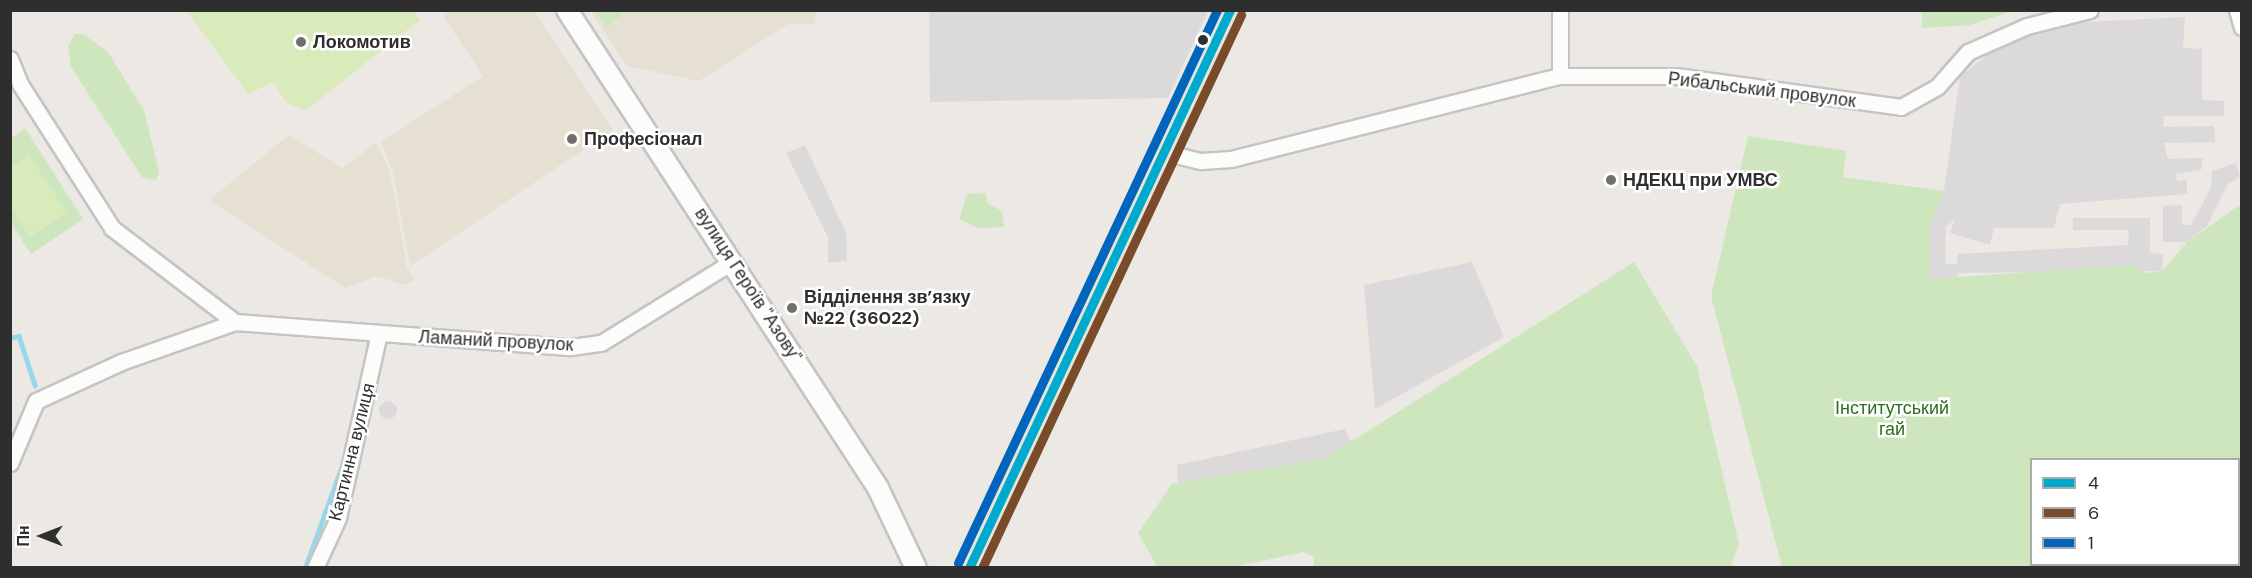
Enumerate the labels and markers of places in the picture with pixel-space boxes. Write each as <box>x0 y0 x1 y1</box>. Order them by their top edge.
place label: Локомотив <box>313 31 411 53</box>
unlabelled marker <box>1197 34 1209 46</box>
marker: Локомотив <box>294 35 308 49</box>
place label: Професіонал <box>584 128 703 150</box>
marker: Професіонал <box>565 132 579 146</box>
place label: НДЕКЦ при УМВС <box>1623 169 1778 191</box>
marker: НДЕКЦ при УМВС <box>1604 173 1618 187</box>
place label: Відділення зв’язку №22 (36022) <box>804 287 971 330</box>
marker: Відділення зв’язку №22 (36022) <box>785 301 799 315</box>

